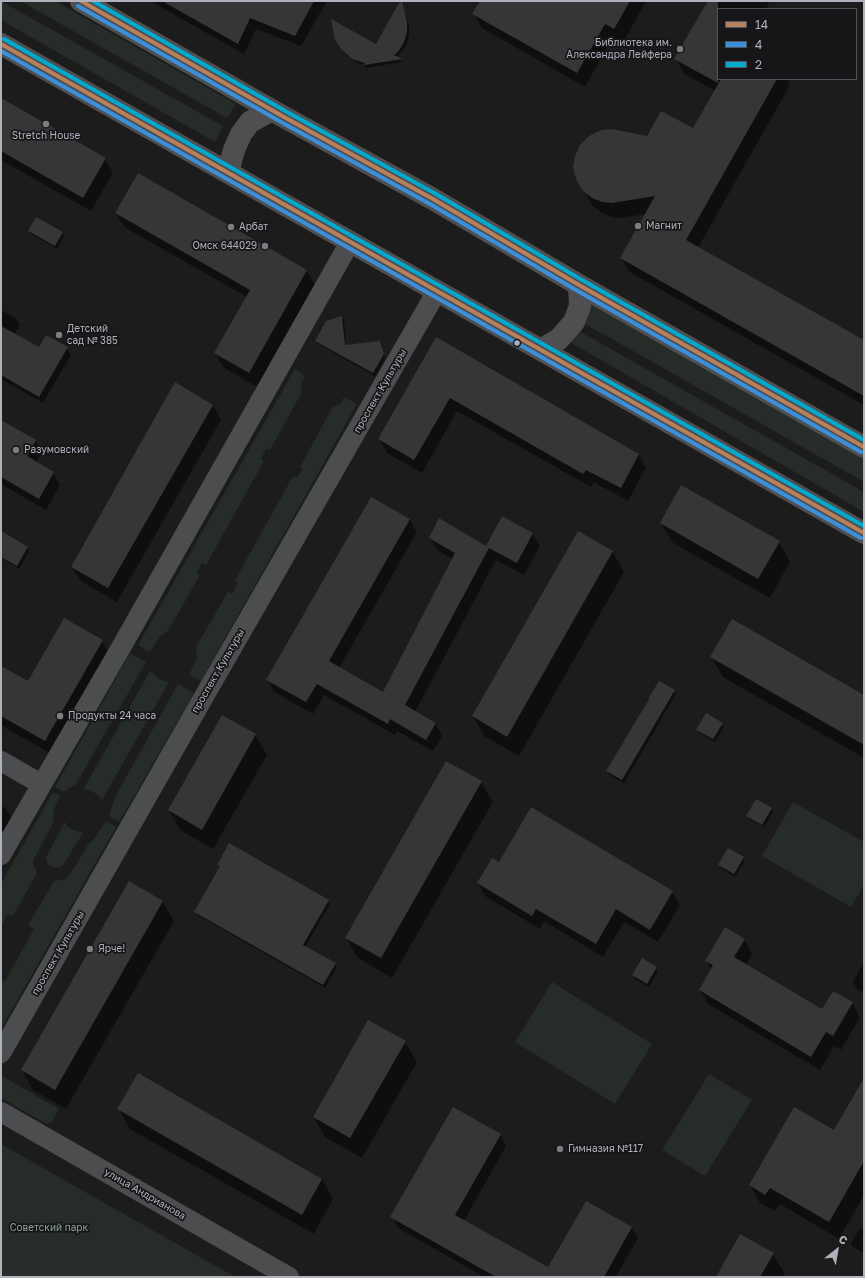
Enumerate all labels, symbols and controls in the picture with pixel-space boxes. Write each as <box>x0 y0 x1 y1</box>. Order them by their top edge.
legend <box>717 8 857 80</box>
text: 14 <box>755 17 768 32</box>
place label: Библиотека им. Александра Лейфера <box>566 37 672 60</box>
text: 4 <box>755 37 762 52</box>
marker: Библиотека им. Александра Лейфера <box>675 44 685 54</box>
text: 2 <box>755 57 762 72</box>
marker: Stretch House <box>41 119 51 129</box>
place label: Stretch House <box>12 130 80 142</box>
place label: Магнит <box>646 220 682 232</box>
place label: Арбат <box>239 221 268 233</box>
marker: Магнит <box>633 221 643 231</box>
marker: Арбат <box>226 222 236 232</box>
place label: Омск 644029 <box>192 240 257 252</box>
marker: Омск 644029 <box>260 241 270 251</box>
place label: Детский сад № 385 <box>67 323 118 346</box>
marker: Детский сад № 385 <box>54 330 64 340</box>
unlabelled marker <box>512 338 522 348</box>
street label: проспект Культуры <box>351 347 409 435</box>
place label: Разумовский <box>24 444 89 456</box>
marker: Разумовский <box>11 445 21 455</box>
street label: проспект Культуры <box>189 627 247 715</box>
place label: Продукты 24 часа <box>68 710 156 722</box>
marker: Продукты 24 часа <box>55 711 65 721</box>
street label: проспект Культуры <box>29 909 87 997</box>
place label: Ярче! <box>98 943 125 955</box>
marker: Ярче! <box>85 944 95 954</box>
place label: Гимназия №117 <box>568 1143 643 1155</box>
marker: Гимназия №117 <box>555 1144 565 1154</box>
street label: улица Андрианова <box>102 1166 188 1222</box>
park label: Советский парк <box>10 1222 88 1234</box>
north arrow <box>817 1230 857 1270</box>
text: С <box>837 1232 850 1247</box>

